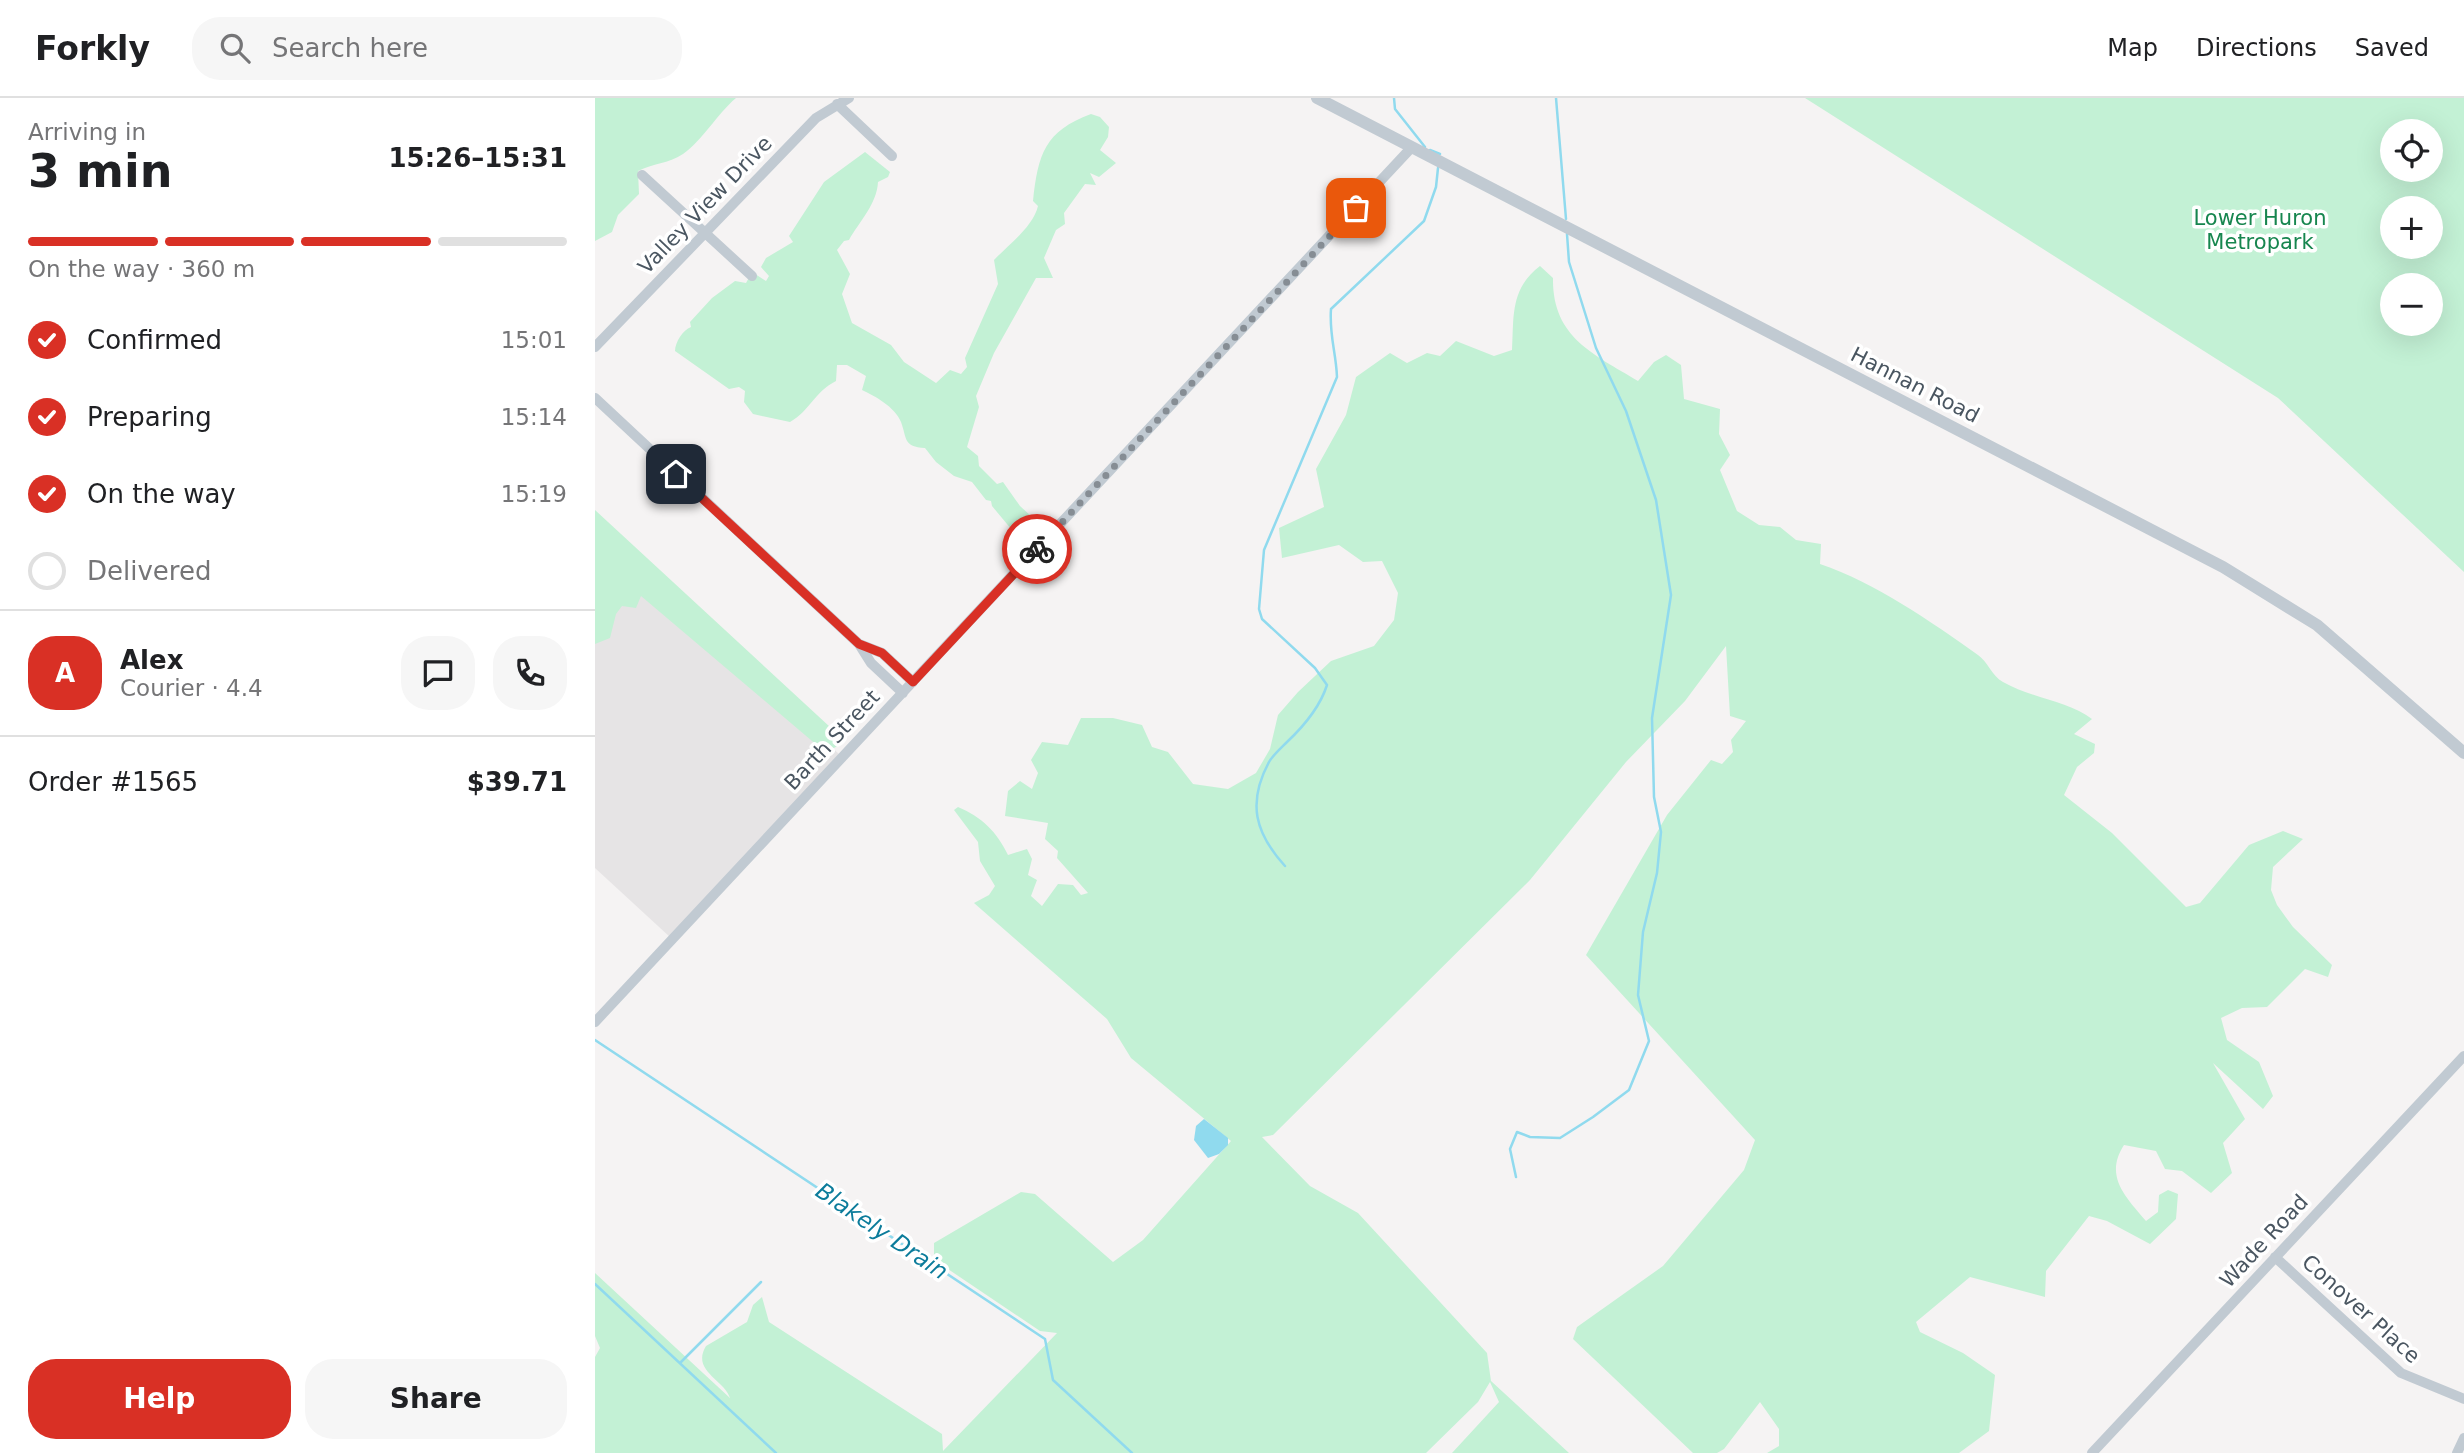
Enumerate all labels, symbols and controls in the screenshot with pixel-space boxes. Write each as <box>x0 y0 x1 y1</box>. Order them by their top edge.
search box <box>192 17 682 80</box>
text: Forkly <box>35 29 150 68</box>
icon: search <box>216 29 254 67</box>
text: Search here <box>272 33 428 63</box>
text: Map <box>2107 34 2158 62</box>
text: Directions <box>2196 34 2317 62</box>
text: Saved <box>2355 34 2429 62</box>
text: Arriving in <box>28 119 146 145</box>
map controls <box>2380 119 2443 336</box>
button: locate <box>2380 119 2443 182</box>
street label: Valley View Drive <box>633 131 777 279</box>
text: 15:26–15:31 <box>388 143 567 173</box>
text: 3 min <box>28 144 172 198</box>
pin <box>1326 178 1386 238</box>
icon: bag <box>1337 189 1375 227</box>
button: + <box>2380 196 2443 259</box>
park label: Lower Huron Metropark <box>2193 206 2327 254</box>
text: On the way · 360 m <box>28 256 255 282</box>
button: − <box>2380 273 2443 336</box>
icon: check <box>28 321 66 359</box>
text: Confirmed <box>87 325 222 355</box>
text: 15:01 <box>501 327 567 353</box>
street label: Hannan Road <box>1847 342 1983 428</box>
icon: check <box>28 398 66 436</box>
text: Preparing <box>87 402 212 432</box>
text: 15:14 <box>501 404 567 430</box>
pin <box>646 444 706 504</box>
icon: home <box>657 455 695 493</box>
icon: check <box>28 475 66 513</box>
text: On the way <box>87 479 236 509</box>
text: 15:19 <box>501 481 567 507</box>
courier <box>1002 514 1072 584</box>
icon: bike <box>1018 530 1056 568</box>
text: Delivered <box>87 556 211 586</box>
button: chat <box>401 636 475 710</box>
button: phone <box>493 636 567 710</box>
text: Alex <box>120 645 183 675</box>
text: A <box>55 658 75 688</box>
text: Courier · 4.4 <box>120 675 263 701</box>
street label: Barth Street <box>780 685 884 795</box>
text: Order #1565 <box>28 767 198 797</box>
text: $39.71 <box>467 767 567 797</box>
water label: Blakely Drain <box>811 1177 953 1285</box>
street label: Wade Road <box>2215 1190 2313 1292</box>
street label: Conover Place <box>2297 1250 2425 1368</box>
button: Help <box>28 1359 291 1439</box>
button: Share <box>305 1359 567 1439</box>

